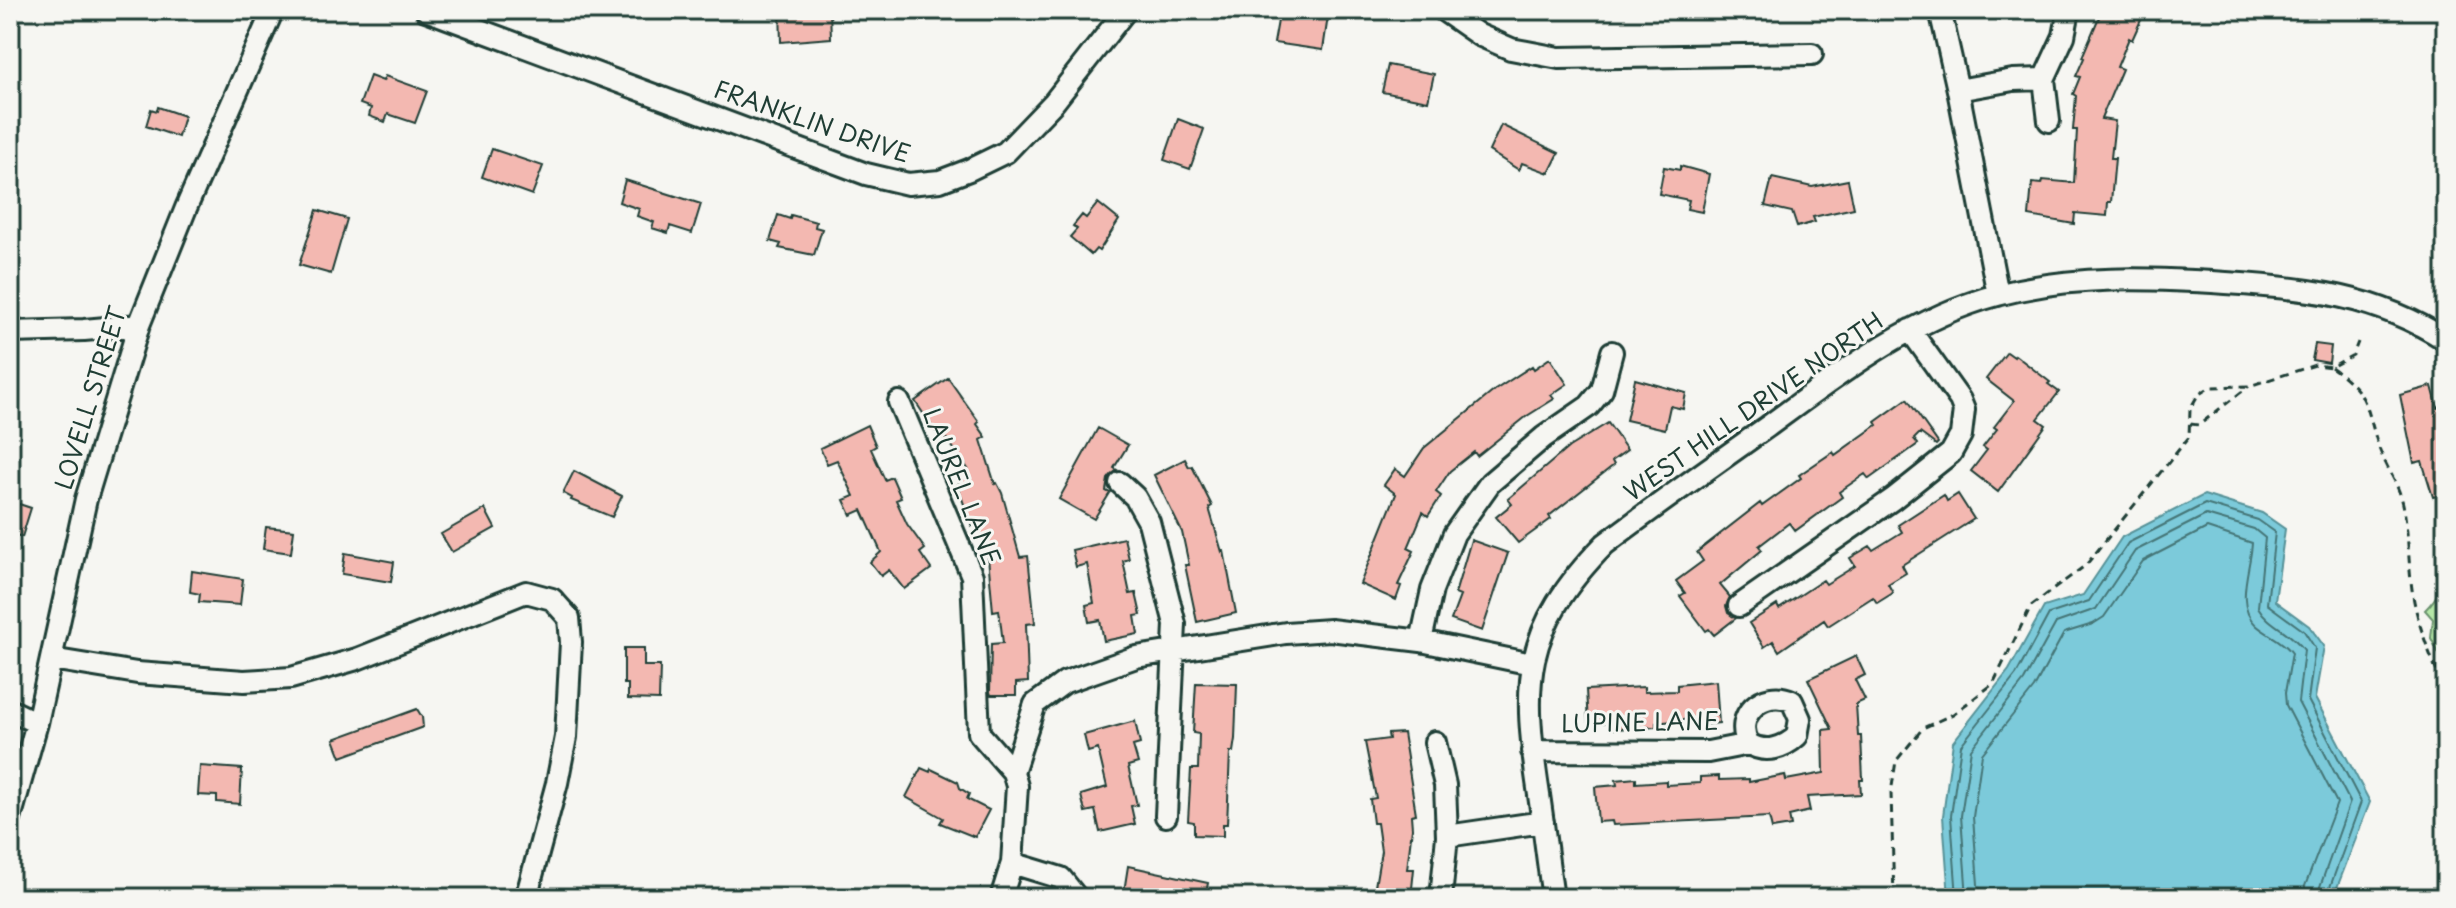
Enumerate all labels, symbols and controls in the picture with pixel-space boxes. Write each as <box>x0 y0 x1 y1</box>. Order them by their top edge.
street label: FRANKLIN DRIVE <box>710 70 916 171</box>
street label: LOVELL STREET <box>44 301 134 493</box>
street label: WEST HILL DRIVE NORTH <box>1616 302 1890 509</box>
street label: LAUREL LANE <box>915 402 1011 570</box>
street label: LUPINE LANE <box>1561 702 1719 740</box>

